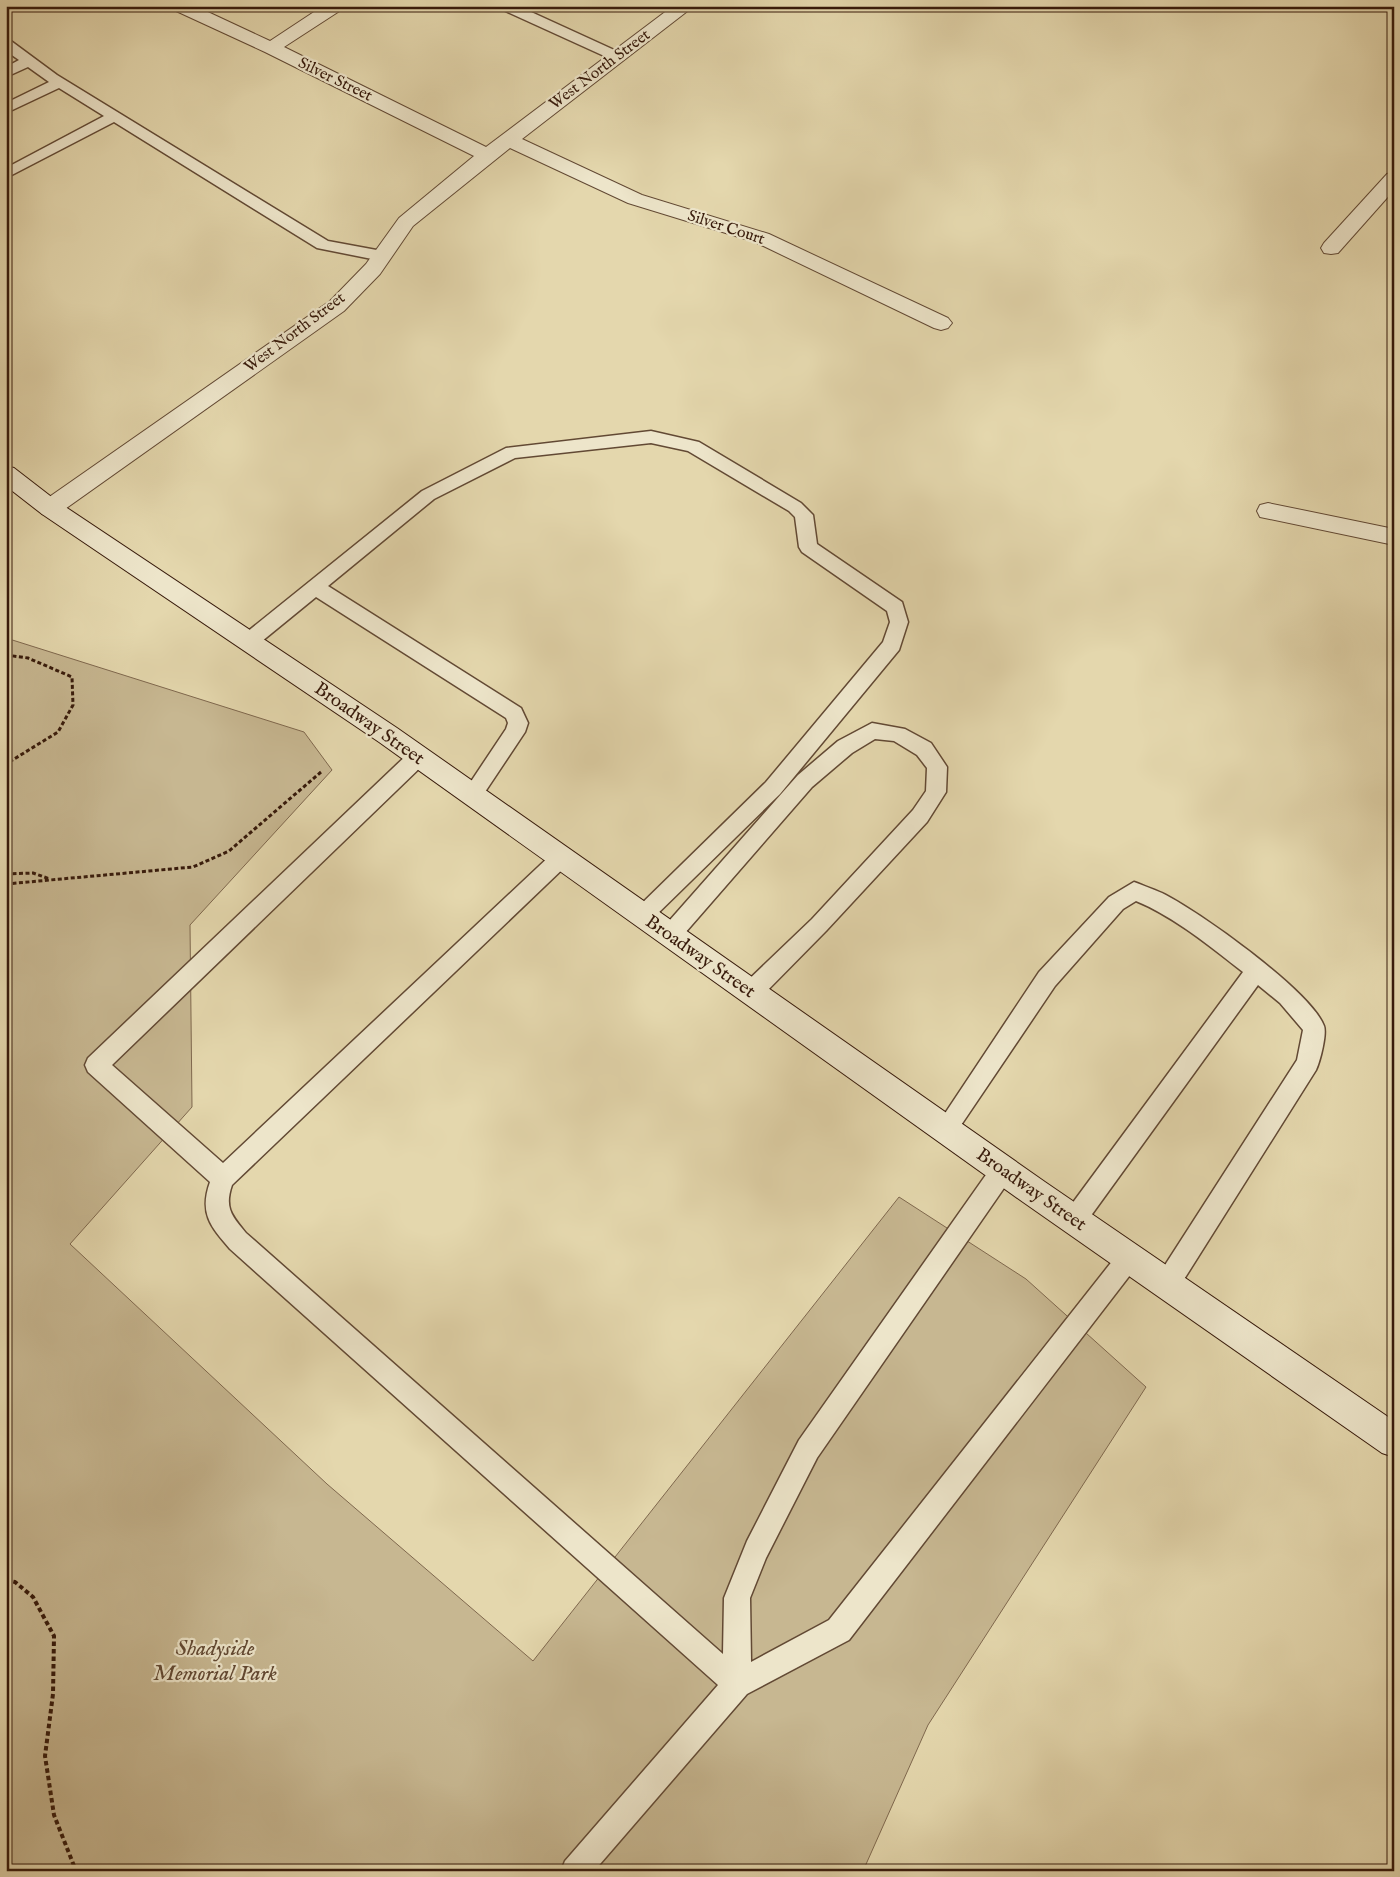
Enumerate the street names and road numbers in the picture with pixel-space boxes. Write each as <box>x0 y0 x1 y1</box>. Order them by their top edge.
street label: West North Street <box>545 25 655 115</box>
street label: Silver Street <box>295 53 376 107</box>
street label: Silver Court <box>685 206 768 250</box>
street label: West North Street <box>240 288 350 378</box>
street label: Broadway Street <box>309 677 429 771</box>
street label: Broadway Street <box>640 910 760 1004</box>
street label: Broadway Street <box>971 1143 1091 1237</box>

